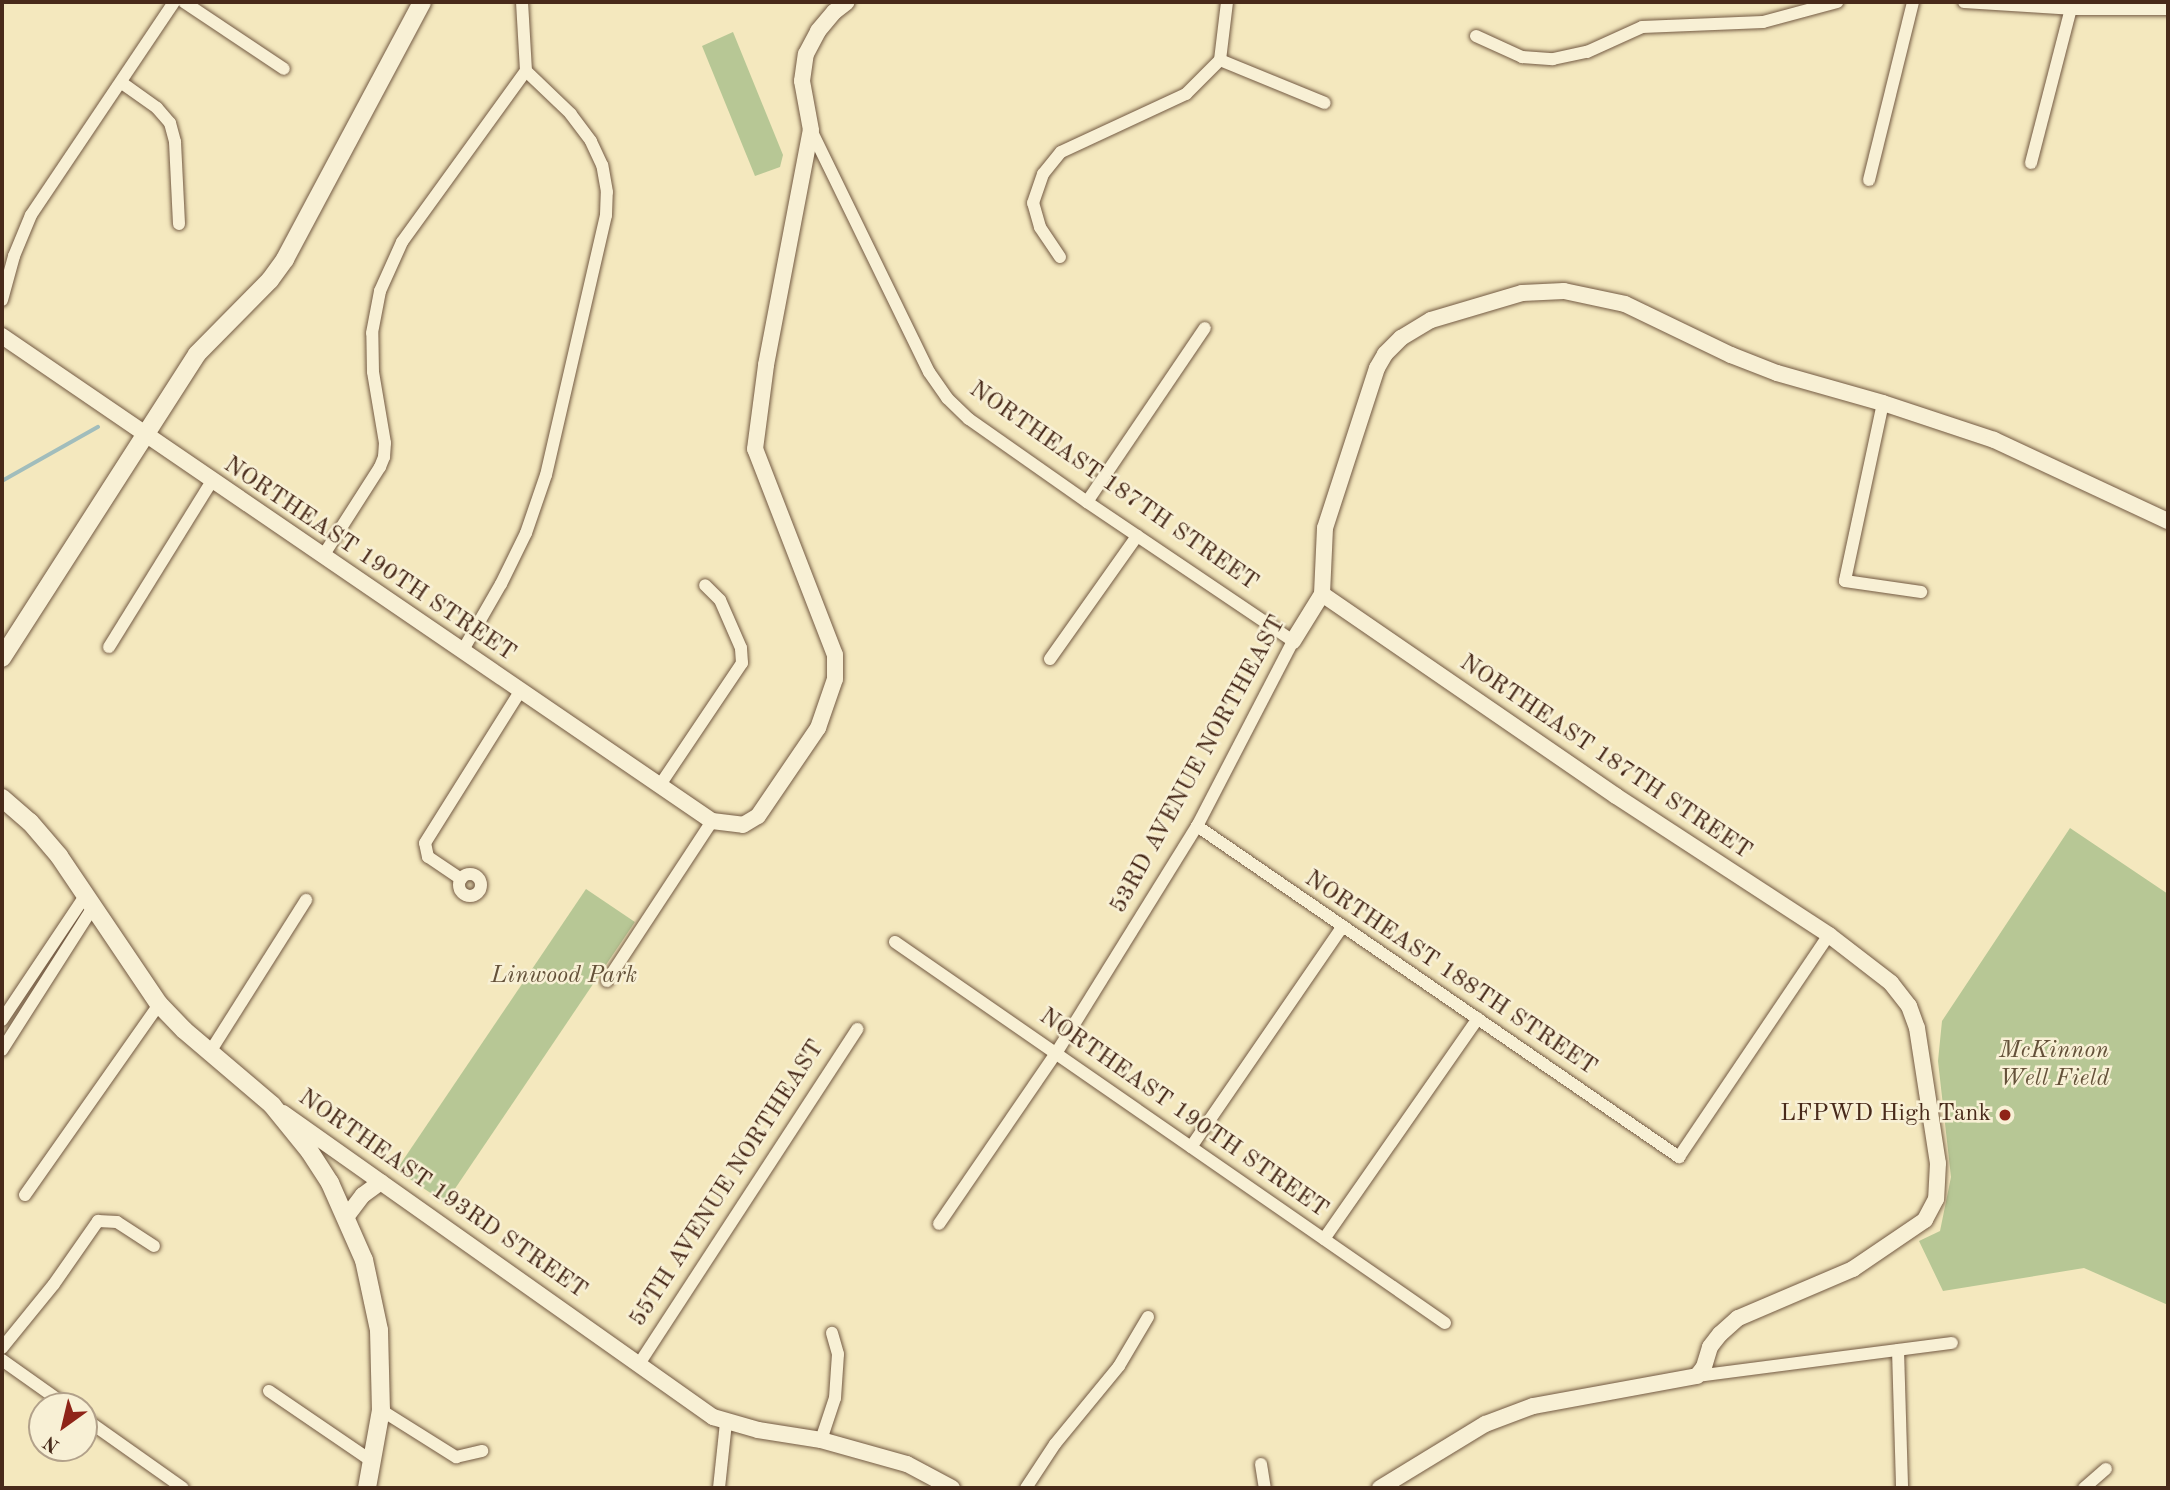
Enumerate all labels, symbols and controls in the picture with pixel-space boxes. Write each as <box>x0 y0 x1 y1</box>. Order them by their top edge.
street label: NORTHEAST 187TH STREET <box>963 376 1263 598</box>
street label: NORTHEAST 190TH STREET <box>217 451 521 669</box>
street label: 53RD AVENUE NORTHEAST <box>1105 611 1293 919</box>
street label: NORTHEAST 187TH STREET <box>1453 649 1757 867</box>
street label: NORTHEAST 188TH STREET <box>1298 865 1602 1083</box>
park label: Linwood Park <box>491 963 637 991</box>
street label: NORTHEAST 190TH STREET <box>1033 1003 1333 1225</box>
street label: 55TH AVENUE NORTHEAST <box>624 1035 832 1333</box>
park label: McKinnon Well Field <box>1999 1038 2109 1094</box>
street label: NORTHEAST 193RD STREET <box>292 1084 592 1306</box>
place label: LFPWD High Tank <box>1780 1101 1991 1129</box>
marker: LFPWD High Tank <box>1997 1107 2013 1123</box>
north arrow <box>28 1392 98 1462</box>
text: N <box>41 1431 63 1455</box>

